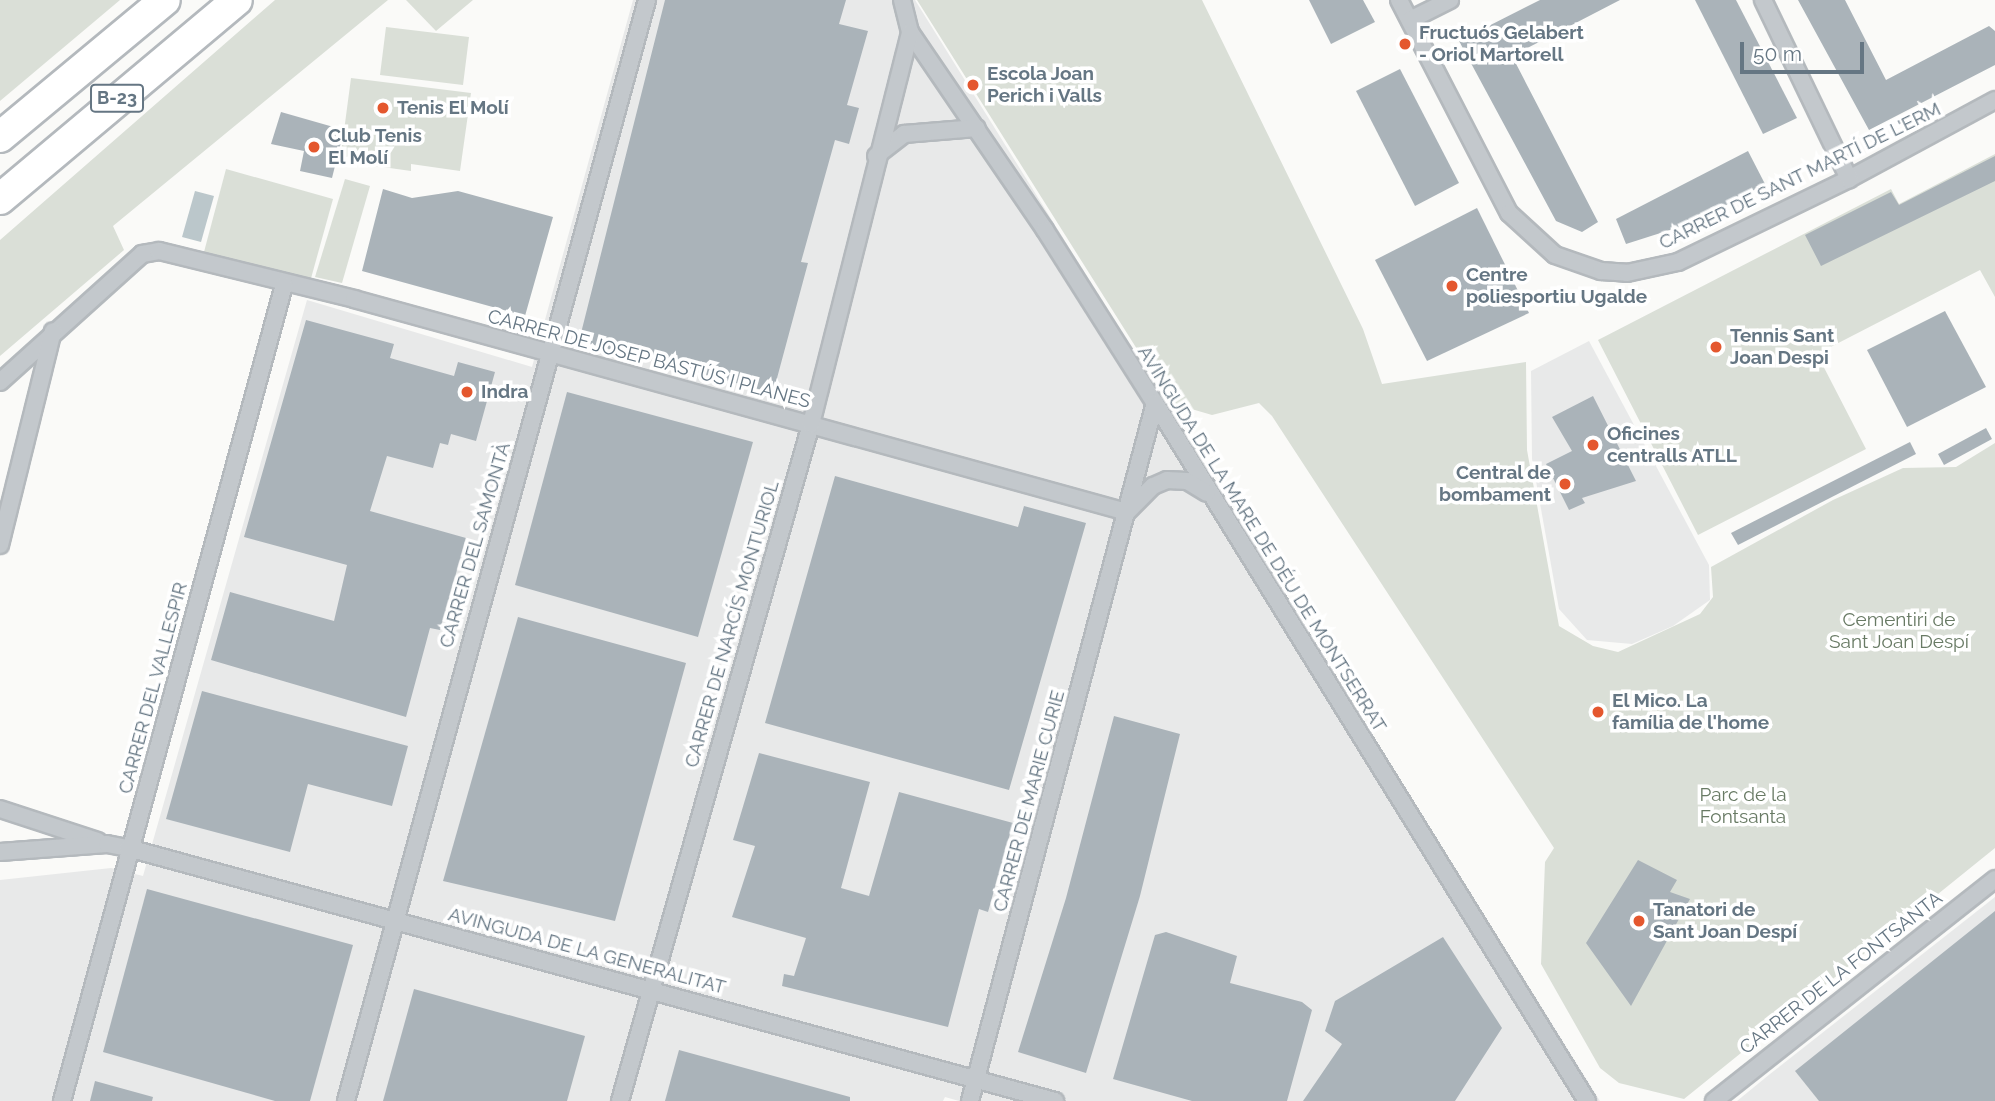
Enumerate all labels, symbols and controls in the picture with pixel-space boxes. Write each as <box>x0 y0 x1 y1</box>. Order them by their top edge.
place label: Fructuós Gelabert - Oriol Martorell <box>1419 22 1584 66</box>
scale bar <box>1743 28 1867 72</box>
marker: Fructuós Gelabert - Oriol Martorell <box>1397 36 1413 52</box>
text: 50 m <box>1753 41 1802 66</box>
place label: Escola Joan Perich i Valls <box>987 63 1102 107</box>
marker: Escola Joan Perich i Valls <box>965 77 981 93</box>
road number: B-23 <box>89 84 145 113</box>
place label: Tenis El Molí <box>397 97 509 119</box>
street label: CARRER DE SANT MARTÍ DE L'ERM <box>1655 98 1945 254</box>
marker: Tenis El Molí <box>375 100 391 116</box>
place label: Club Tenis El Molí <box>328 125 422 169</box>
marker: Club Tenis El Molí <box>306 139 322 155</box>
place label: Centre poliesportiu Ugalde <box>1466 264 1647 308</box>
marker: Centre poliesportiu Ugalde <box>1444 278 1460 294</box>
street label: CARRER DE JOSEP BASTÚS I PLANES <box>485 305 813 413</box>
place label: Tennis Sant Joan Despi <box>1730 325 1834 369</box>
marker: Tennis Sant Joan Despi <box>1708 339 1724 355</box>
street label: AVINGUDA DE LA MARE DE DÉU DE MONTSERRAT <box>1132 341 1392 737</box>
place label: Indra <box>481 381 528 403</box>
marker: Indra <box>459 384 475 400</box>
place label: Oficines centralls ATLL <box>1607 423 1737 467</box>
marker: Oficines centralls ATLL <box>1585 437 1601 453</box>
street label: CARRER DEL SAMONTÀ <box>435 439 515 651</box>
place label: Central de bombament <box>1439 462 1551 506</box>
marker: Central de bombament <box>1557 476 1573 492</box>
street label: CARRER DE NARCÍS MONTURIOL <box>680 478 784 770</box>
street label: CARRER DEL VALLESPIR <box>114 579 192 797</box>
park label: Cementiri de Sant Joan Despí <box>1829 609 1969 653</box>
street label: CARRER DE MARIE CURIE <box>988 688 1070 914</box>
place label: El Mico. La família de l'home <box>1612 690 1769 734</box>
marker: El Mico. La família de l'home <box>1590 704 1606 720</box>
park label: Parc de la Fontsanta <box>1699 784 1787 828</box>
street label: CARRER DE LA FONTSANTA <box>1735 887 1947 1059</box>
place label: Tanatori de Sant Joan Despí <box>1653 899 1798 943</box>
street label: AVINGUDA DE LA GENERALITAT <box>445 903 729 999</box>
marker: Tanatori de Sant Joan Despí <box>1631 913 1647 929</box>

